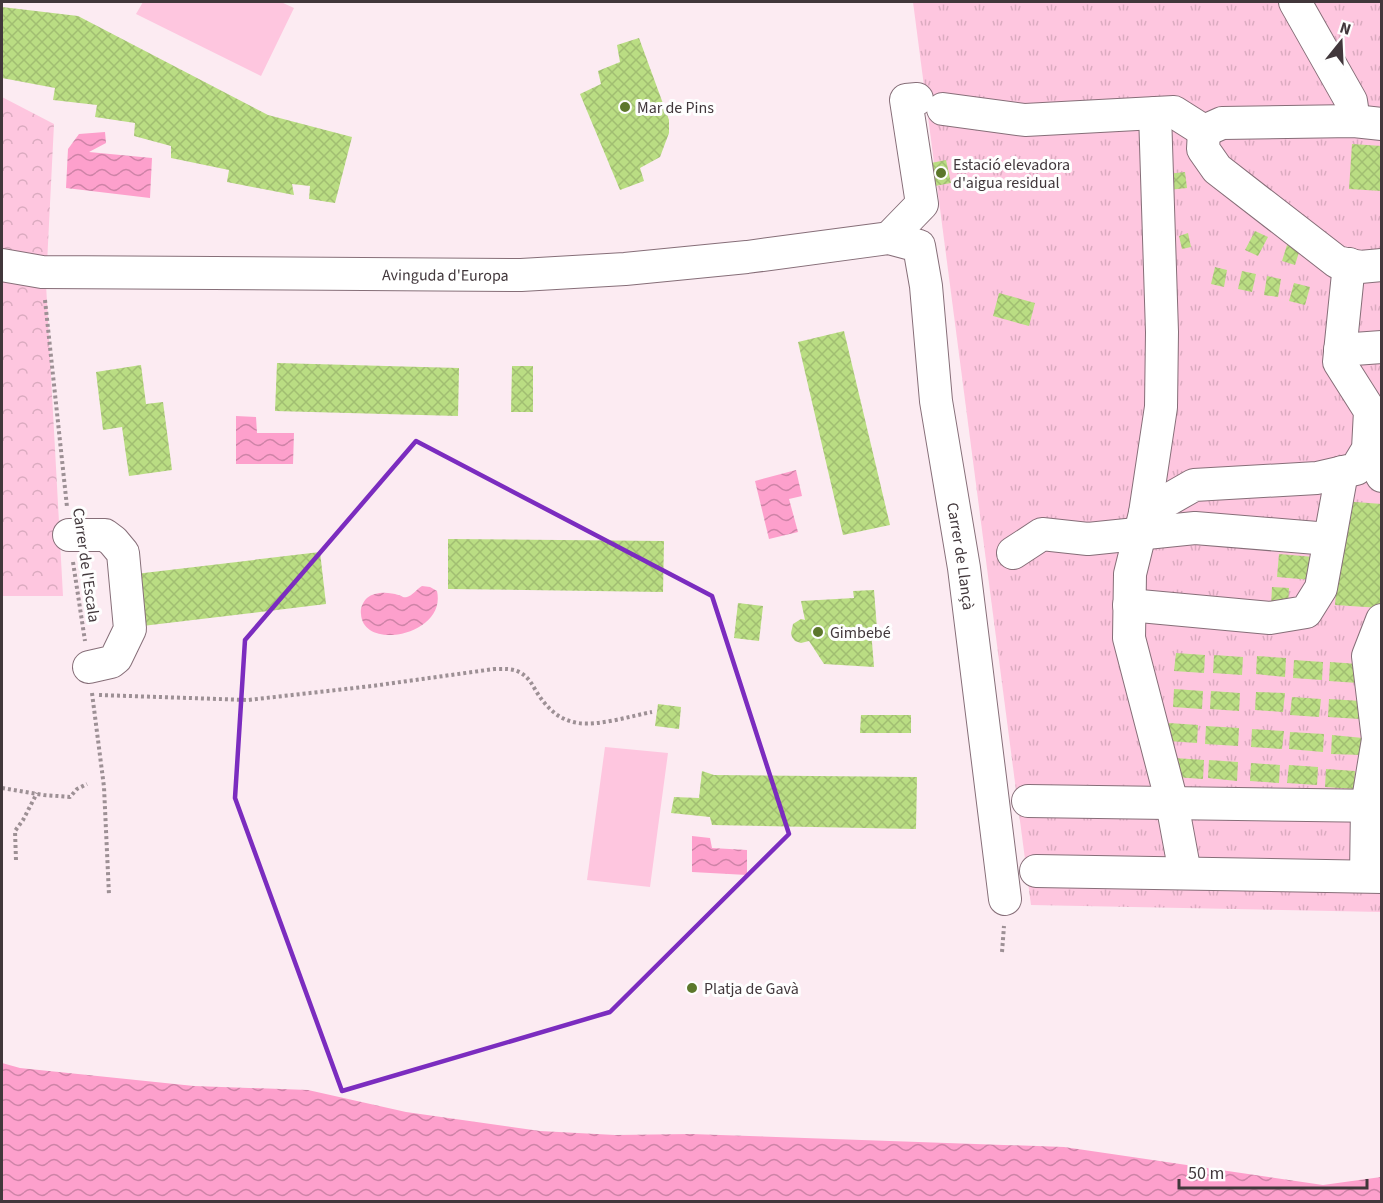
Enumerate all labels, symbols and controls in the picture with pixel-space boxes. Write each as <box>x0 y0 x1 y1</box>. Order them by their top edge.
north arrow <box>1311 12 1371 72</box>
text: N <box>1337 17 1354 41</box>
place label: Mar de Pins <box>637 97 714 119</box>
marker: Mar de Pins <box>618 100 632 114</box>
place label: Estació elevadora d'aigua residual <box>953 154 1070 194</box>
marker: Estació elevadora d'aigua residual <box>934 166 948 180</box>
street label: Avinguda d'Europa <box>382 264 509 287</box>
street label: Carrer de Llançà <box>941 501 979 612</box>
street label: Carrer de l'Escala <box>67 506 105 624</box>
place label: Gimbebé <box>830 622 891 644</box>
marker: Gimbebé <box>811 625 825 639</box>
place label: Platja de Gavà <box>704 978 799 1000</box>
marker: Platja de Gavà <box>685 981 699 995</box>
scale bar <box>1179 1152 1366 1190</box>
text: 50 m <box>1188 1161 1224 1186</box>

